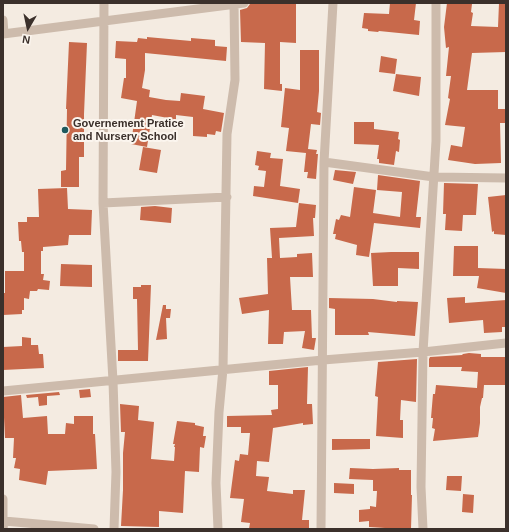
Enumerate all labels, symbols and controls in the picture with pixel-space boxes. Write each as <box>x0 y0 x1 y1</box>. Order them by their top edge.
north arrow <box>8 8 48 48</box>
text: N <box>21 33 31 46</box>
place label: Governement Pratice and Nursery School <box>73 117 184 143</box>
marker: Governement Pratice and Nursery School <box>60 125 70 135</box>

